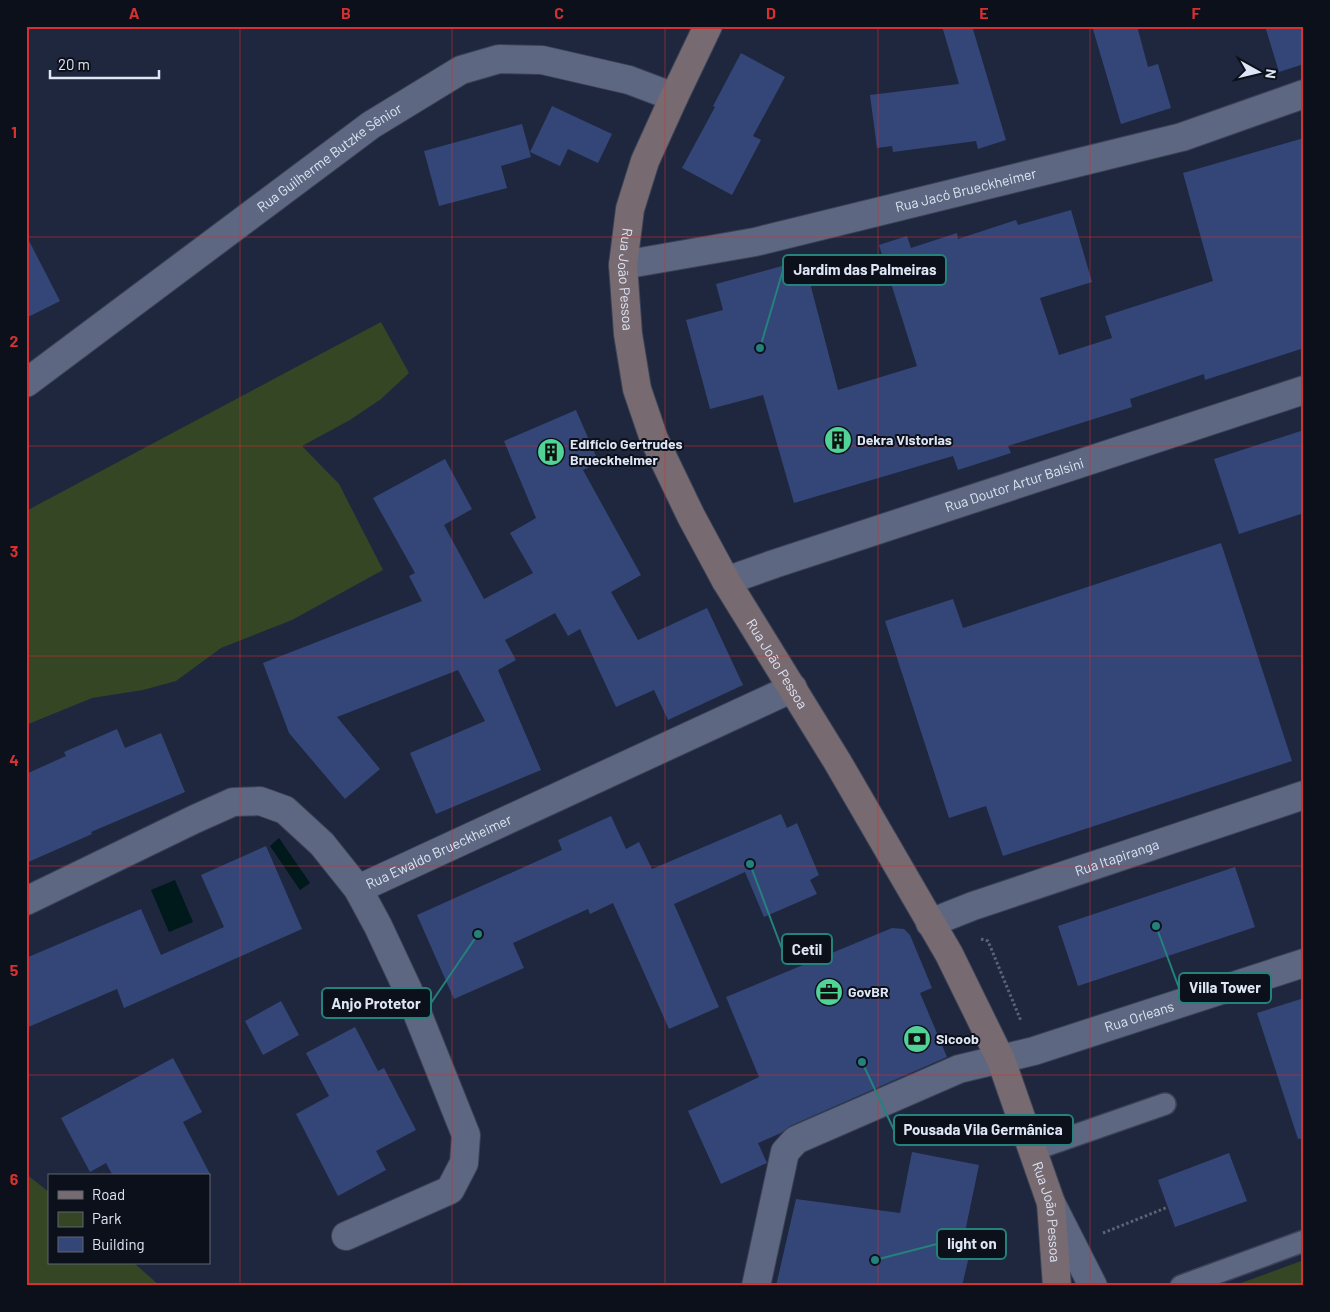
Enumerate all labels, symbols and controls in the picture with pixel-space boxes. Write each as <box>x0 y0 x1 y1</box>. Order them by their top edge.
text: A <box>129 3 140 22</box>
text: B <box>341 3 351 22</box>
text: C <box>554 3 564 22</box>
text: D <box>766 3 776 22</box>
text: E <box>979 3 989 22</box>
text: F <box>1192 3 1201 22</box>
scale bar <box>50 48 159 80</box>
north arrow <box>1232 48 1282 98</box>
text: 20 m <box>58 55 90 73</box>
text: N <box>1262 68 1280 80</box>
street label: Rua Guilherme Butzke Sênior <box>253 99 405 215</box>
text: 1 <box>11 122 17 141</box>
street label: Rua Jacó Brueckheimer <box>893 164 1038 215</box>
street label: Rua João Pessoa <box>615 227 637 331</box>
callout: Jardim das Palmeiras <box>783 255 946 285</box>
text: Jardim das Palmeiras <box>793 260 937 278</box>
text: 2 <box>10 331 19 350</box>
building icon: Dekra Vistorias <box>823 425 853 455</box>
place label: Dekra Vistorias <box>857 431 952 448</box>
place label: Edifício Gertrudes Brueckheimer <box>570 435 683 468</box>
building icon: Edifício Gertrudes Brueckheimer <box>536 437 566 467</box>
street label: Rua Doutor Artur Balsini <box>943 454 1086 515</box>
text: 3 <box>10 541 18 560</box>
street label: Rua João Pessoa <box>743 615 812 712</box>
text: 4 <box>9 750 19 769</box>
street label: Rua Ewaldo Brueckheimer <box>363 810 514 892</box>
street label: Rua Itapiranga <box>1072 835 1161 879</box>
callout: Cetil <box>782 934 832 964</box>
text: Cetil <box>792 940 822 958</box>
text: 5 <box>10 960 19 979</box>
callout: Villa Tower <box>1179 973 1271 1003</box>
office icon: GovBR <box>814 977 844 1007</box>
text: Villa Tower <box>1189 978 1261 996</box>
place label: GovBR <box>848 983 889 1000</box>
callout: Anjo Protetor <box>322 988 431 1018</box>
text: Anjo Protetor <box>331 994 421 1012</box>
street label: Rua Orleans <box>1102 997 1176 1035</box>
bank icon: Sicoob <box>902 1024 932 1054</box>
place label: Sicoob <box>936 1030 979 1047</box>
callout: Pousada Vila Germânica <box>894 1115 1073 1145</box>
text: Pousada Vila Germânica <box>903 1120 1063 1138</box>
street label: Rua João Pessoa <box>1029 1159 1064 1263</box>
text: 6 <box>10 1169 19 1188</box>
legend <box>48 1174 210 1264</box>
text: Road <box>92 1185 125 1203</box>
text: Park <box>92 1209 122 1227</box>
callout: light on <box>937 1229 1006 1259</box>
text: light on <box>947 1234 997 1252</box>
text: Building <box>92 1235 145 1253</box>

